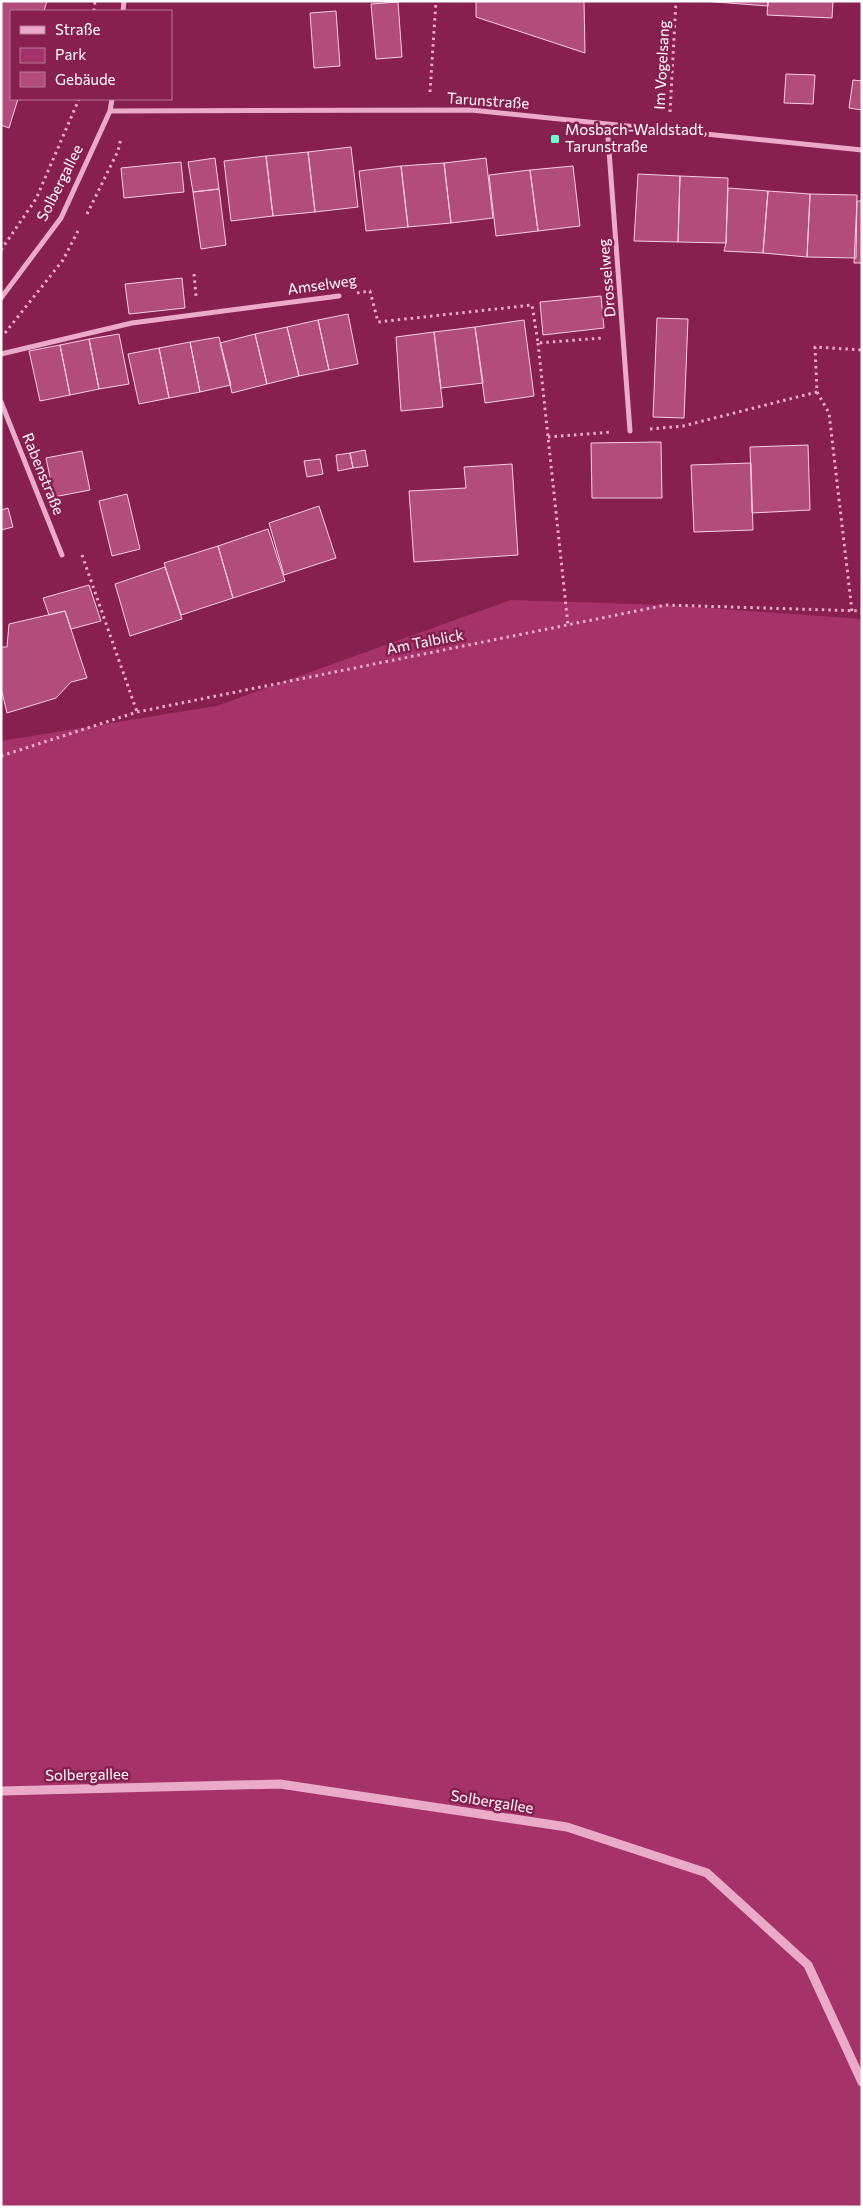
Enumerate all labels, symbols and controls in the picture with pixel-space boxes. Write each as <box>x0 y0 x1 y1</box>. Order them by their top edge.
legend <box>10 10 172 100</box>
text: Straße <box>55 20 101 38</box>
street label: Im Vogelsang <box>650 20 672 110</box>
text: Park <box>55 45 86 63</box>
text: Gebäude <box>55 70 116 88</box>
street label: Tarunstraße <box>446 88 530 112</box>
place label: Mosbach-Waldstadt, Tarunstraße <box>565 120 707 155</box>
marker: Mosbach-Waldstadt, Tarunstraße <box>549 133 561 145</box>
street label: Solbergallee <box>32 141 86 224</box>
street label: Drosselweg <box>594 238 618 318</box>
street label: Amselweg <box>286 270 358 298</box>
street label: Rabenstraße <box>19 430 69 517</box>
street label: Am Talblick <box>385 625 465 657</box>
street label: Solbergallee <box>45 1764 129 1784</box>
street label: Solbergallee <box>449 1786 535 1816</box>

